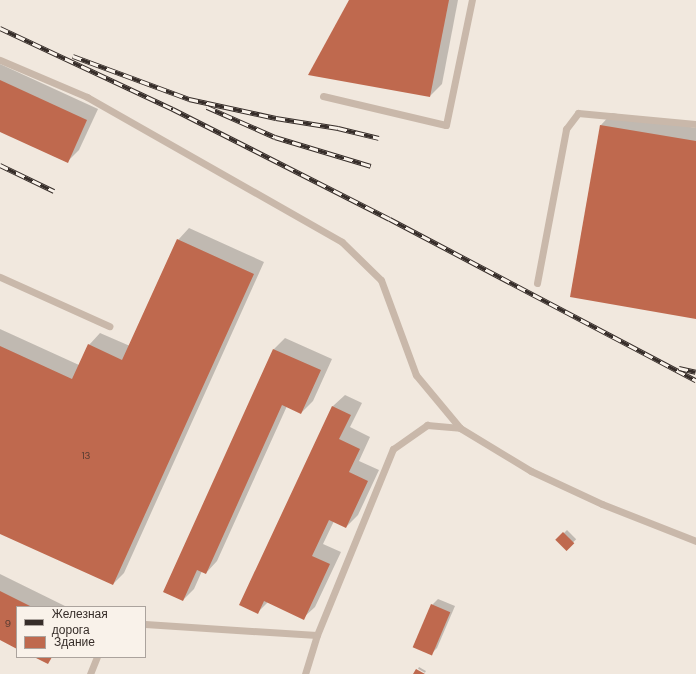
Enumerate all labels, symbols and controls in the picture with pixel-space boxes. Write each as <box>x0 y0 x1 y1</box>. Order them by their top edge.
house number: 13 <box>81 450 91 462</box>
legend <box>16 606 146 658</box>
text: Железная дорога <box>52 606 108 638</box>
house number: 9 <box>5 618 11 630</box>
text: Здание <box>54 634 95 650</box>

